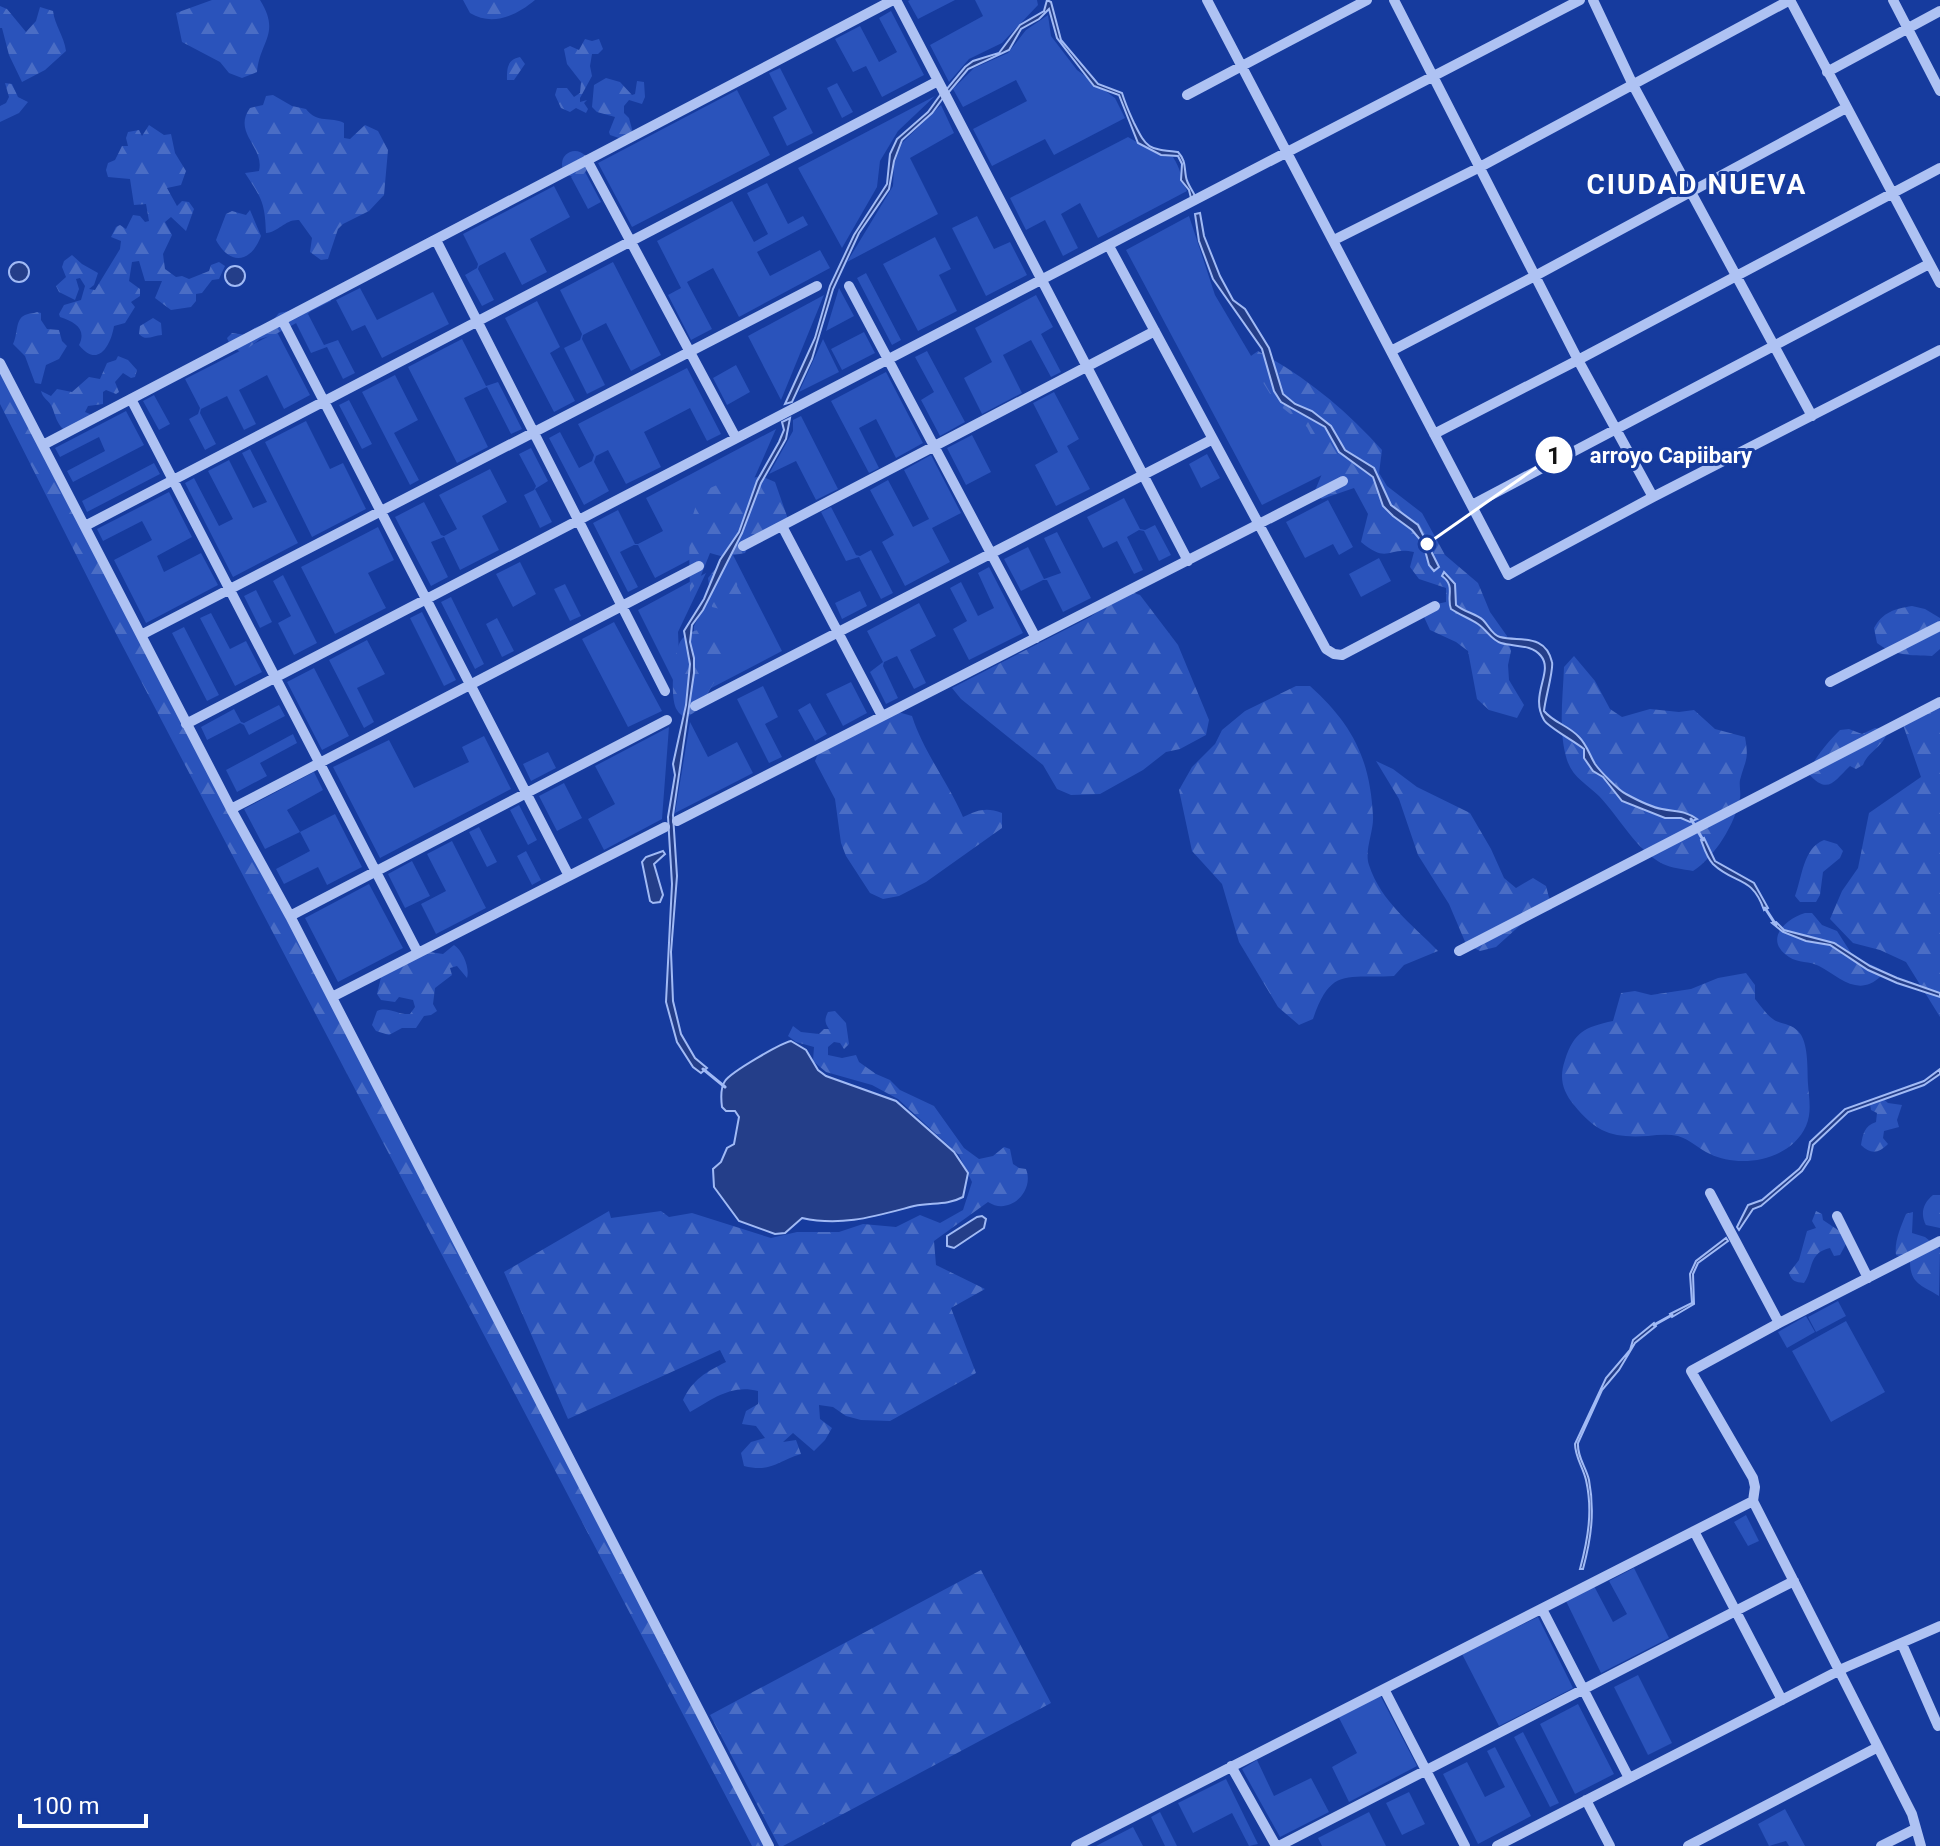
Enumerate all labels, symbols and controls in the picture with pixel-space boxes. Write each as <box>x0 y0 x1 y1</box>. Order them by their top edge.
district label: CIUDAD NUEVA <box>1587 168 1807 201</box>
callout: arroyo Capiibary <box>1534 432 1768 478</box>
text: 1 <box>1547 442 1561 470</box>
text: arroyo Capiibary <box>1590 443 1753 468</box>
scale bar <box>20 1778 146 1828</box>
text: 100 m <box>32 1792 99 1820</box>

